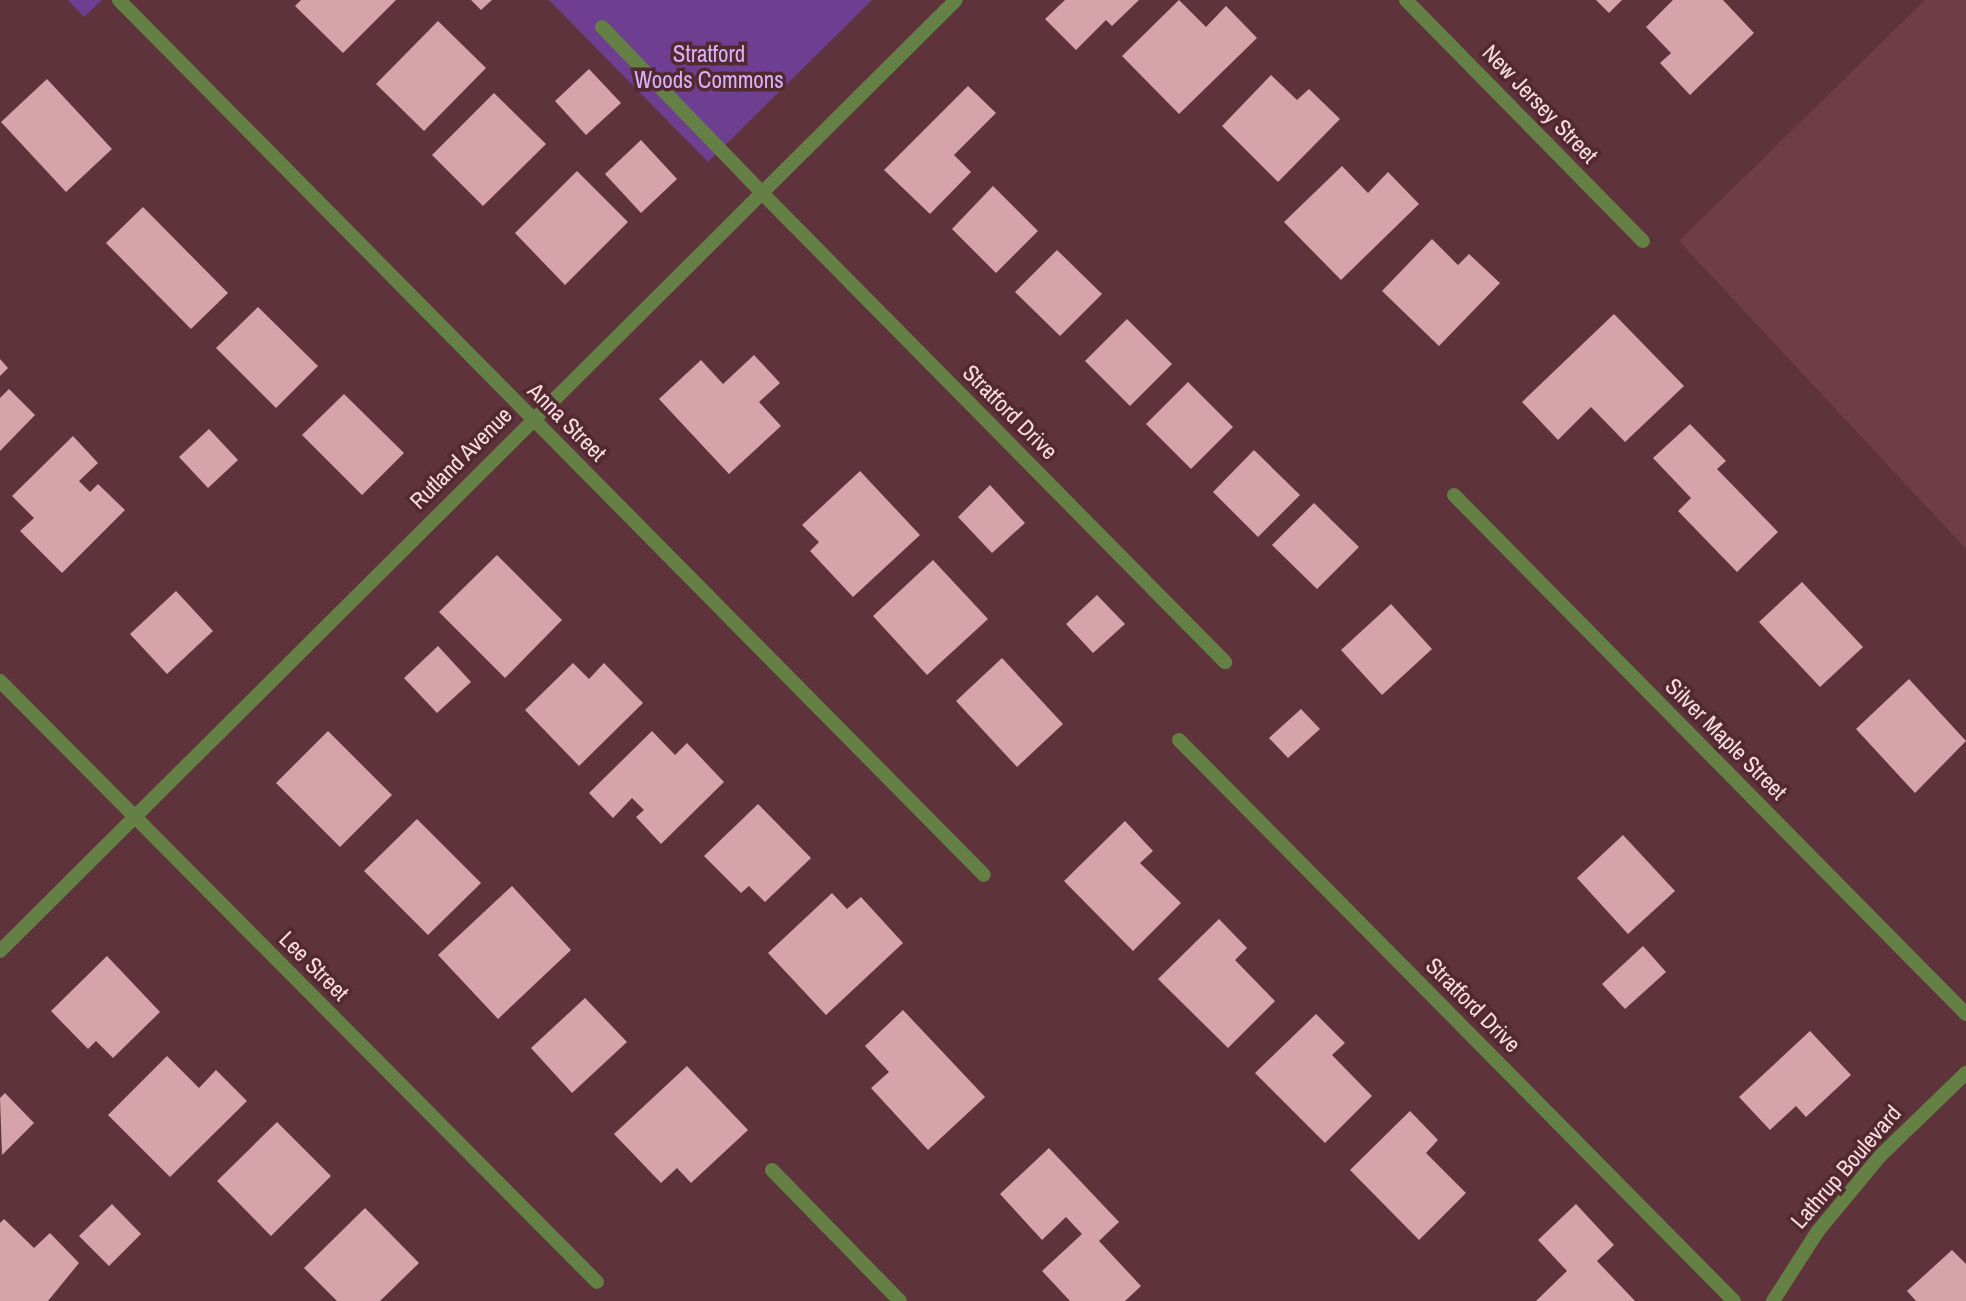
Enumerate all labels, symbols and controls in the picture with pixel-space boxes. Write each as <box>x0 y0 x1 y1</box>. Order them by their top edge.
street label: New Jersey Street <box>1477 39 1603 169</box>
park label: Stratford Woods Commons <box>634 40 784 94</box>
street label: Stratford Drive <box>957 359 1063 465</box>
street label: Anna Street <box>522 377 612 467</box>
street label: Rutland Avenue <box>404 401 518 515</box>
street label: Silver Maple Street <box>1660 673 1792 805</box>
street label: Lee Street <box>273 925 355 1007</box>
street label: Stratford Drive <box>1420 952 1526 1058</box>
street label: Lathrup Boulevard <box>1785 1100 1907 1234</box>

